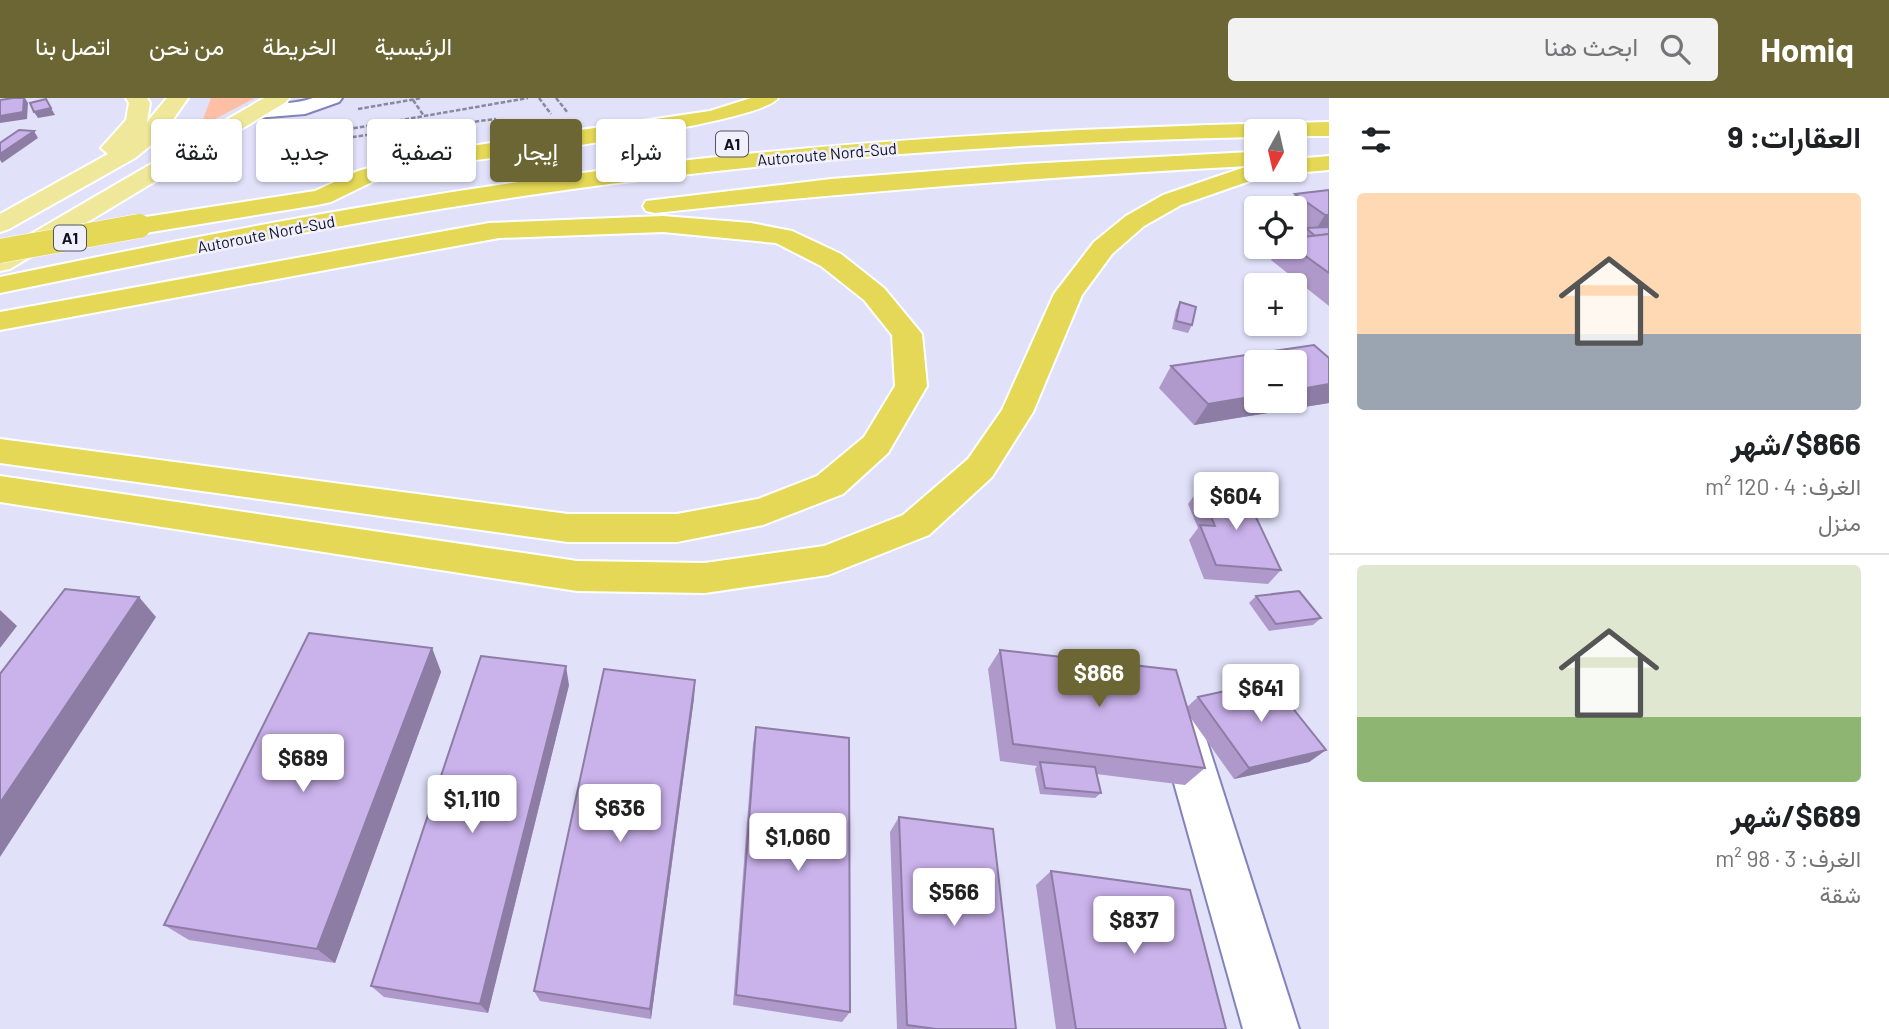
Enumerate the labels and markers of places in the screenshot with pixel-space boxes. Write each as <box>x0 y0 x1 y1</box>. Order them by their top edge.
pin: $604 <box>1195 472 1277 532</box>
pin: $866 <box>1058 650 1140 709</box>
pin: $641 <box>1220 664 1302 724</box>
pin: $689 <box>262 734 344 794</box>
pin: $1,110 <box>415 776 529 835</box>
pin: $636 <box>579 784 661 844</box>
pin: $1,060 <box>741 814 855 873</box>
pin: $566 <box>913 868 995 928</box>
pin: $837 <box>1093 896 1175 956</box>

